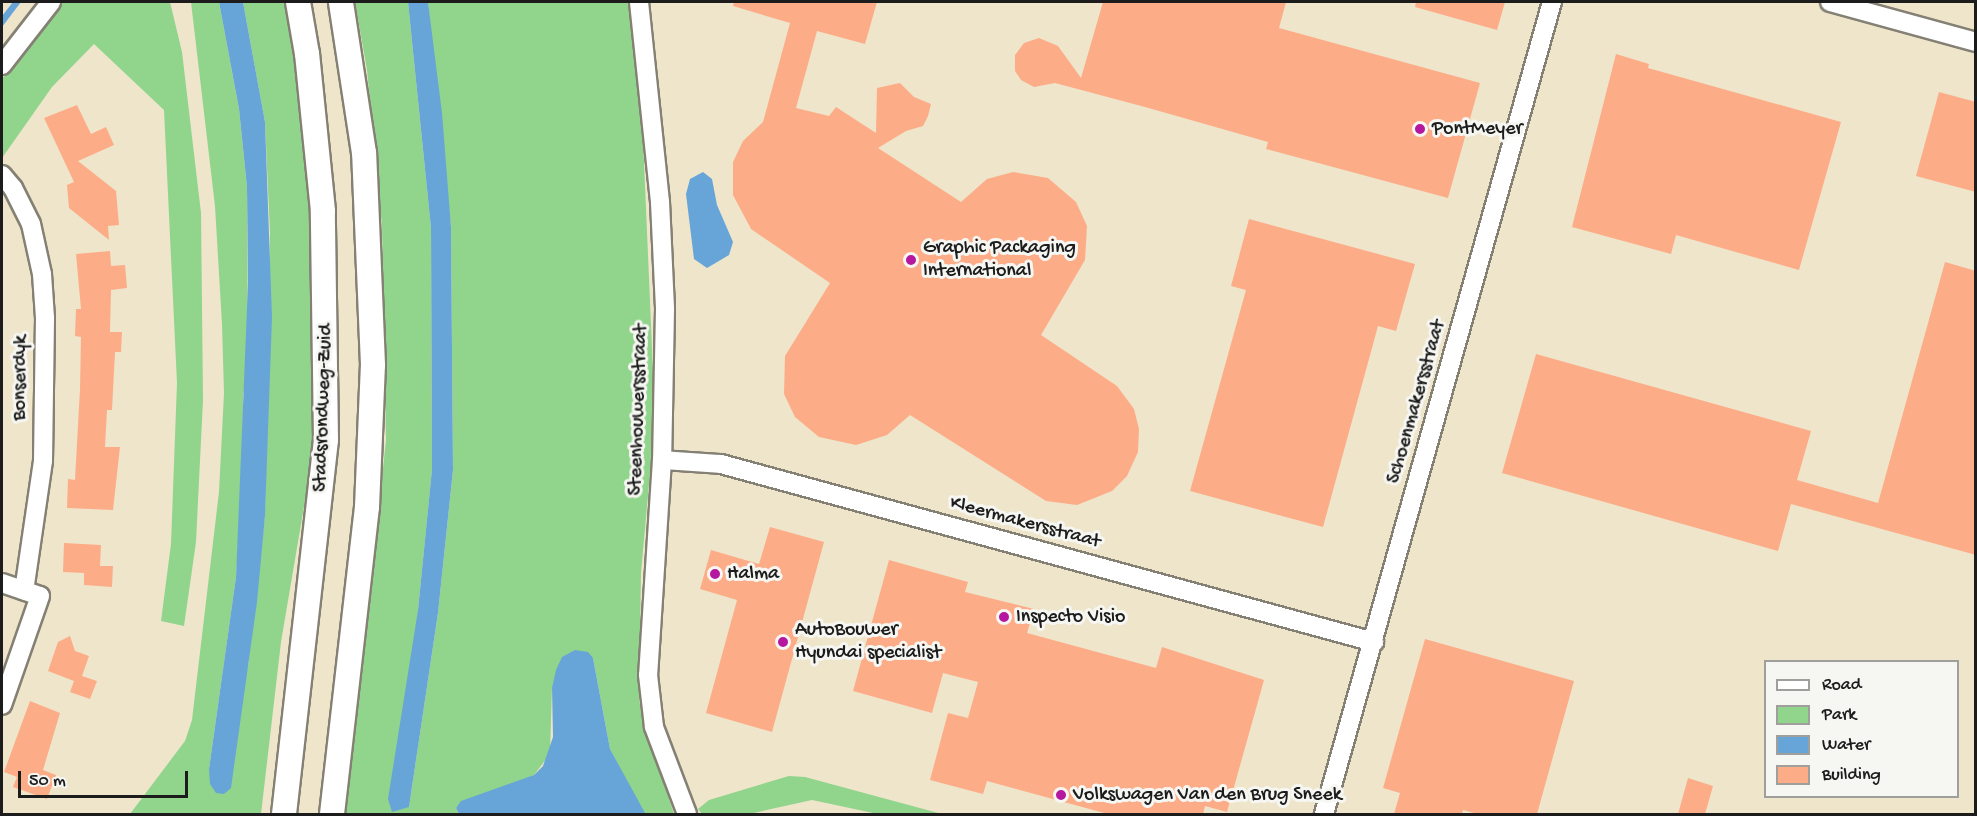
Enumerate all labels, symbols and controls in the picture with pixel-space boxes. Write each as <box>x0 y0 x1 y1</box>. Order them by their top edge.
place label: PontMeyer <box>1432 117 1523 141</box>
marker: PontMeyer <box>1413 122 1427 136</box>
place label: Graphic Packaging International <box>923 237 1076 284</box>
marker: Graphic Packaging International <box>904 253 918 267</box>
street label: Schoenmakersstraat <box>1382 317 1452 487</box>
street label: Stadsrondweg-Zuid <box>309 324 339 492</box>
street label: Steenhouwersstraat <box>624 324 654 496</box>
street label: Bonserdyk <box>8 335 34 421</box>
street label: Kleermakersstraat <box>947 491 1103 555</box>
place label: Halma <box>727 562 779 586</box>
marker: Halma <box>708 567 722 581</box>
place label: Inspecto Visio <box>1016 605 1125 629</box>
marker: Inspecto Visio <box>997 610 1011 624</box>
place label: AutoBouwer Hyundai specialist <box>795 618 941 665</box>
marker: AutoBouwer Hyundai specialist <box>776 635 790 649</box>
legend <box>1764 660 1959 798</box>
text: Road <box>1822 675 1861 696</box>
text: Park <box>1822 705 1856 726</box>
text: Water <box>1822 735 1870 756</box>
scale bar <box>21 759 190 797</box>
text: Building <box>1822 765 1881 786</box>
text: 50 m <box>29 771 66 792</box>
place label: Volkswagen Van den Brug Sneek <box>1073 783 1342 807</box>
marker: Volkswagen Van den Brug Sneek <box>1054 788 1068 802</box>

